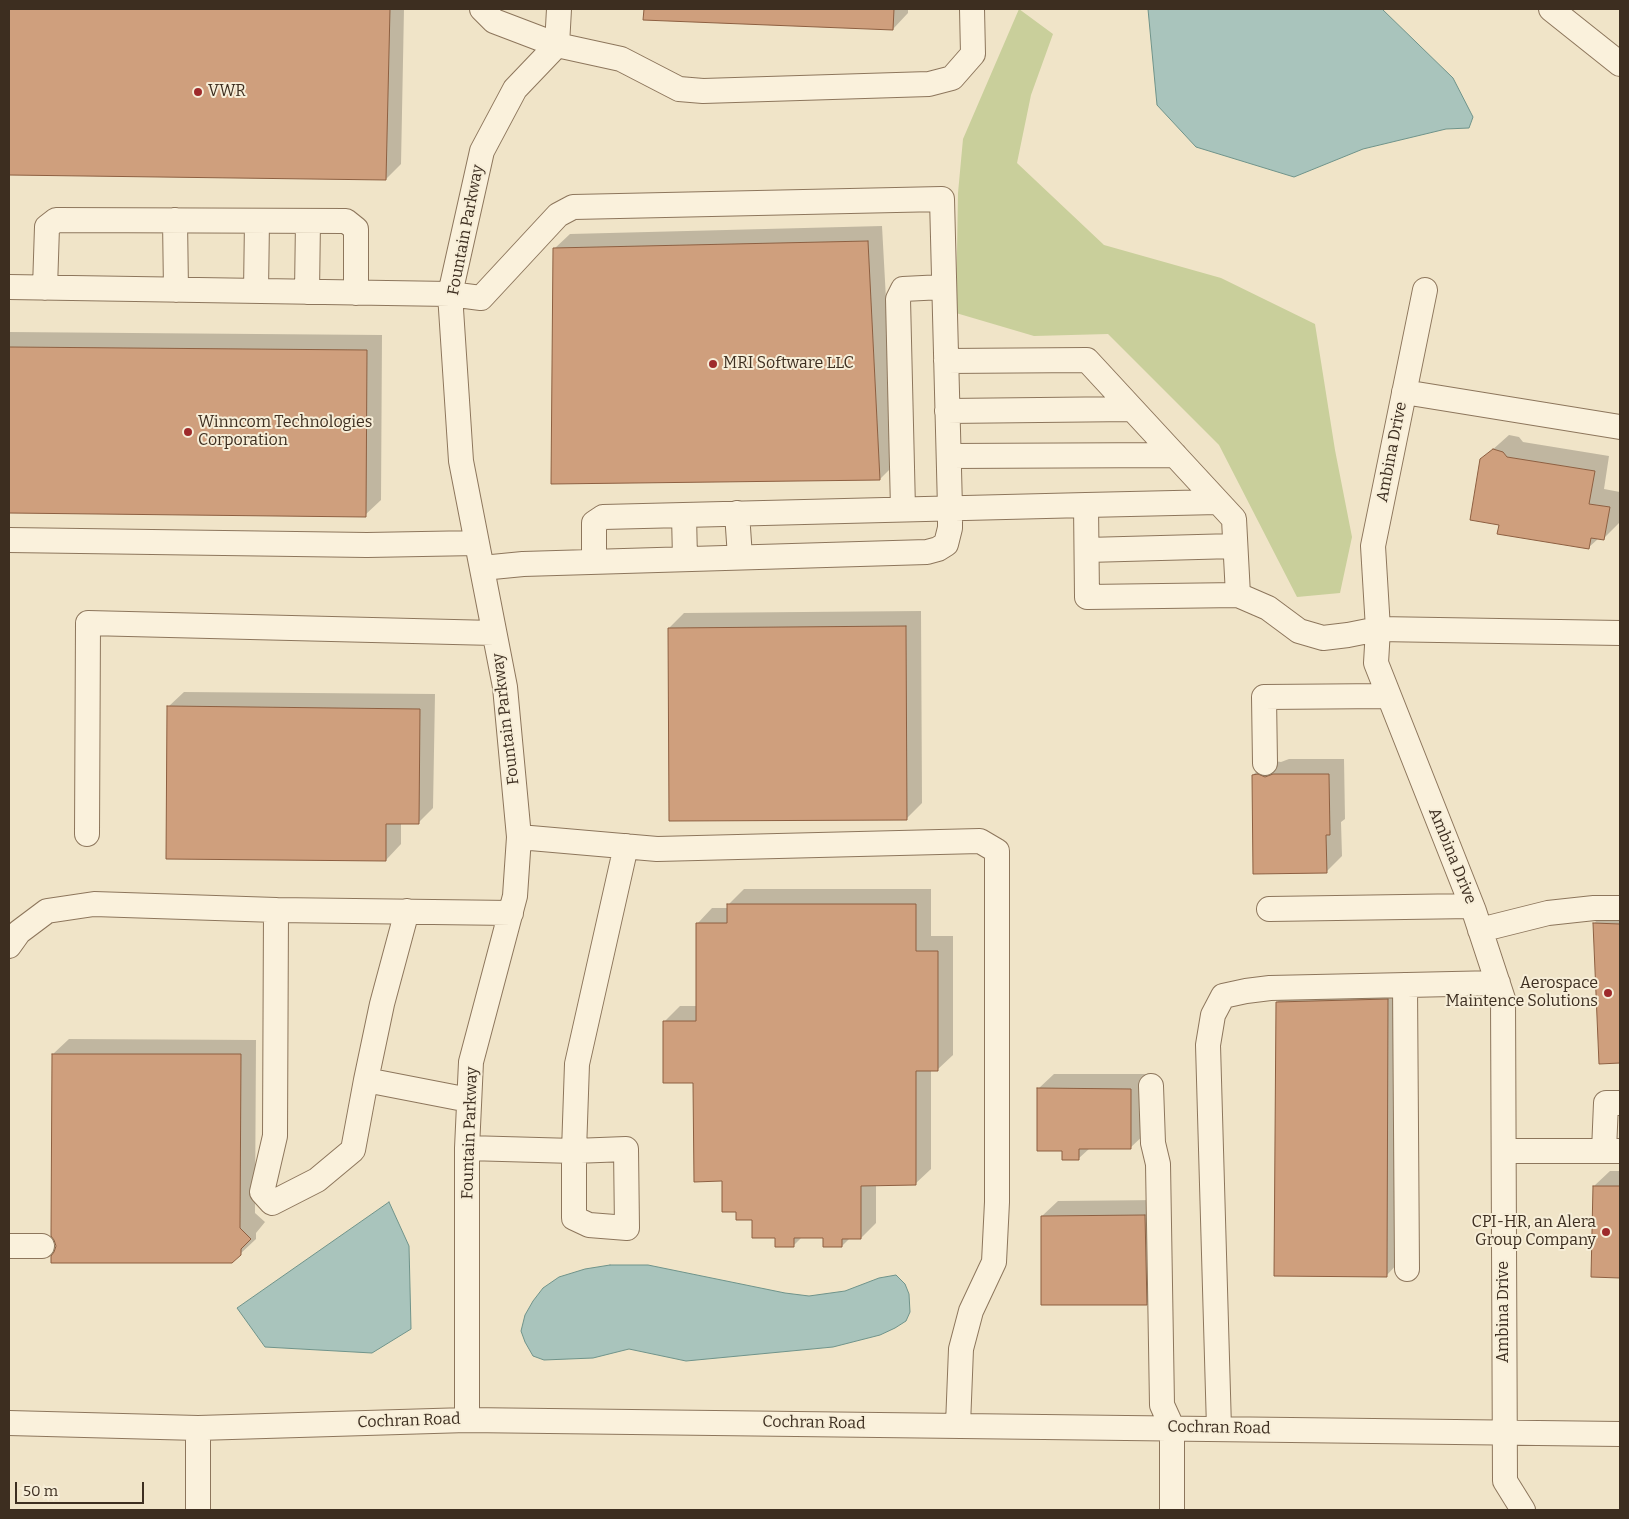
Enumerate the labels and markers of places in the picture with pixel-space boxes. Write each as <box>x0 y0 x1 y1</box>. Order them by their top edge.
place label: VWR <box>208 82 246 102</box>
marker: VWR <box>192 86 204 98</box>
place label: MRI Software LLC <box>723 354 854 374</box>
marker: MRI Software LLC <box>707 358 719 370</box>
place label: Winncom Technologies Corporation <box>198 413 372 451</box>
marker: Winncom Technologies Corporation <box>182 426 194 438</box>
place label: Aerospace Maintence Solutions <box>1445 974 1598 1012</box>
marker: Aerospace Maintence Solutions <box>1602 987 1614 999</box>
place label: CPI-HR, an Alera Group Company <box>1472 1213 1596 1251</box>
marker: CPI-HR, an Alera Group Company <box>1600 1226 1612 1238</box>

